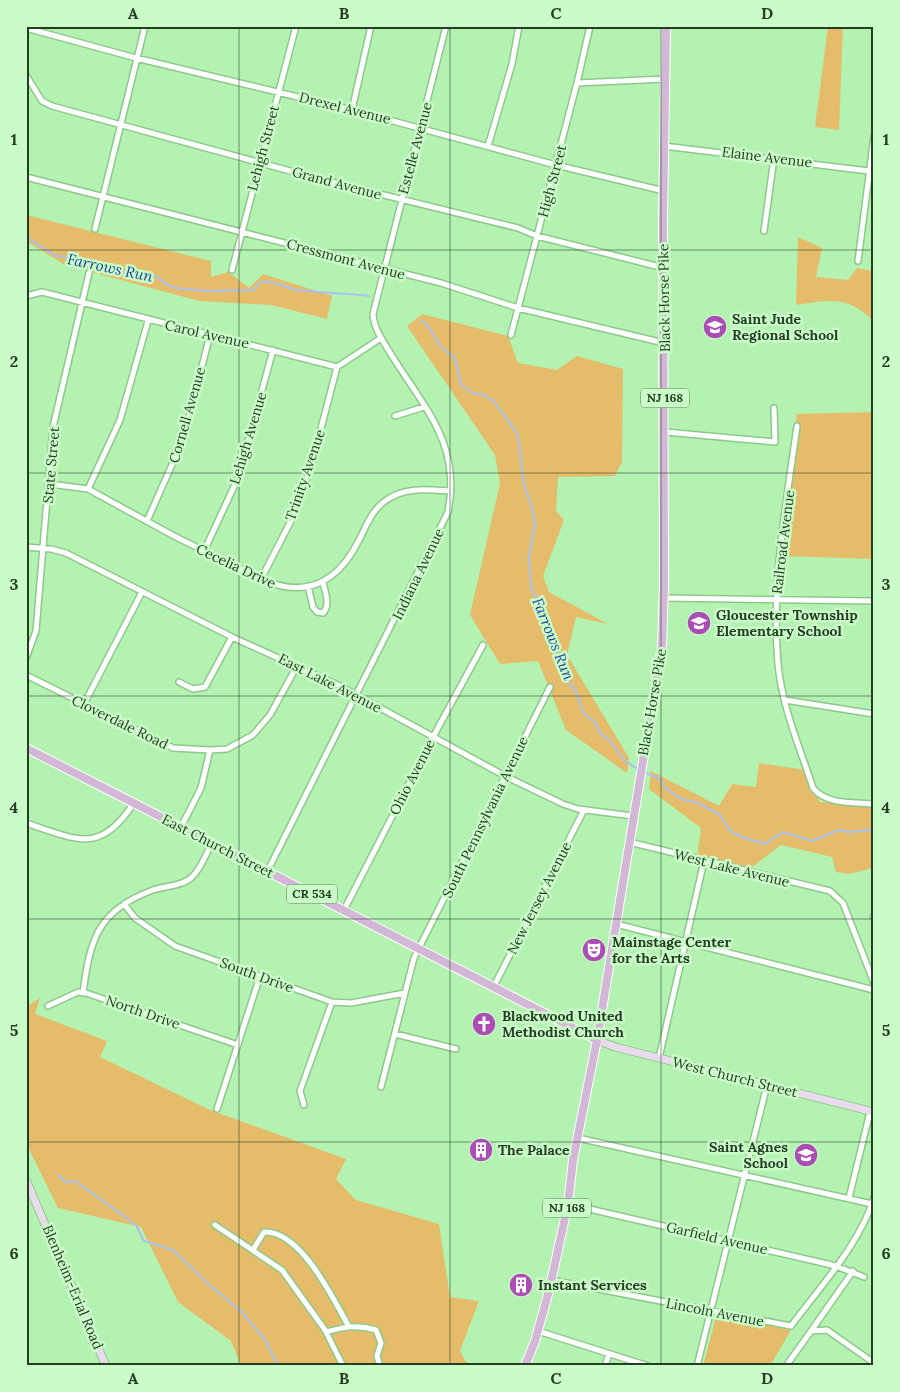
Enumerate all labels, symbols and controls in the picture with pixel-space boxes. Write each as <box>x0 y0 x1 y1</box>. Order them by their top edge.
text: A <box>128 3 139 23</box>
text: B <box>339 3 350 23</box>
text: C <box>550 3 562 23</box>
text: D <box>761 3 773 23</box>
street label: Drexel Avenue <box>297 88 393 128</box>
street label: Estelle Avenue <box>394 100 436 196</box>
street label: Lehigh Street <box>243 103 283 193</box>
text: 1 <box>11 129 17 149</box>
text: 1 <box>883 129 889 149</box>
street label: High Street <box>534 142 570 219</box>
street label: Elaine Avenue <box>721 143 814 172</box>
street label: Grand Avenue <box>290 162 384 204</box>
street label: Cressmont Avenue <box>285 235 408 284</box>
street label: Black Horse Pike <box>654 243 674 352</box>
water label: Farrows Run <box>66 249 155 286</box>
place label: Saint Jude Regional School <box>732 310 839 344</box>
school or university icon: Saint Jude Regional School <box>702 314 728 340</box>
street label: Carol Avenue <box>163 316 251 353</box>
text: 2 <box>10 351 18 371</box>
text: 2 <box>882 351 890 371</box>
street label: Cornell Avenue <box>165 365 209 465</box>
road number: NJ 168 <box>641 388 689 408</box>
street label: Lehigh Avenue <box>225 389 271 486</box>
street label: State Street <box>39 425 63 504</box>
street label: Trinity Avenue <box>281 427 329 523</box>
street label: Railroad Avenue <box>768 489 798 595</box>
street label: Indiana Avenue <box>388 525 448 623</box>
street label: Cecelia Drive <box>193 540 279 592</box>
text: 3 <box>10 574 19 594</box>
text: 3 <box>882 574 891 594</box>
water label: Farrows Run <box>528 595 579 683</box>
place label: Gloucester Township Elementary School <box>716 606 858 640</box>
school or university icon: Gloucester Township Elementary School <box>686 610 712 636</box>
street label: Black Horse Pike <box>634 647 670 757</box>
street label: East Lake Avenue <box>275 649 385 717</box>
street label: Cloverdale Road <box>69 691 171 753</box>
street label: South Pennsylvania Avenue <box>438 733 532 901</box>
street label: Ohio Avenue <box>385 736 439 818</box>
text: 4 <box>10 797 19 817</box>
text: 4 <box>882 797 891 817</box>
street label: East Church Street <box>159 810 277 882</box>
street label: New Jersey Avenue <box>503 838 575 957</box>
street label: West Lake Avenue <box>672 845 792 891</box>
road number: CR 534 <box>287 884 337 904</box>
place label: Mainstage Center for the Arts <box>612 933 731 967</box>
theatre icon: Mainstage Center for the Arts <box>581 937 607 963</box>
street label: South Drive <box>218 953 297 997</box>
street label: North Drive <box>103 991 183 1033</box>
place label: Blackwood United Methodist Church <box>502 1007 624 1041</box>
church icon: Blackwood United Methodist Church <box>471 1011 497 1037</box>
text: 5 <box>10 1020 19 1040</box>
text: 5 <box>882 1020 891 1040</box>
street label: West Church Street <box>671 1053 800 1101</box>
building icon: The Palace <box>468 1137 494 1163</box>
place label: Saint Agnes School <box>709 1138 789 1172</box>
place label: The Palace <box>498 1141 570 1159</box>
school or university icon: Saint Agnes School <box>793 1142 819 1168</box>
road number: NJ 168 <box>543 1198 591 1218</box>
street label: Garfield Avenue <box>664 1218 770 1259</box>
street label: Blenheim-Erial Road <box>39 1222 107 1352</box>
text: 6 <box>9 1243 19 1263</box>
text: 6 <box>881 1243 891 1263</box>
building icon: Instant Services <box>508 1272 534 1298</box>
place label: Instant Services <box>538 1276 647 1294</box>
street label: Lincoln Avenue <box>664 1294 766 1330</box>
text: A <box>128 1368 139 1388</box>
text: B <box>339 1368 350 1388</box>
text: C <box>550 1368 562 1388</box>
text: D <box>761 1368 773 1388</box>

